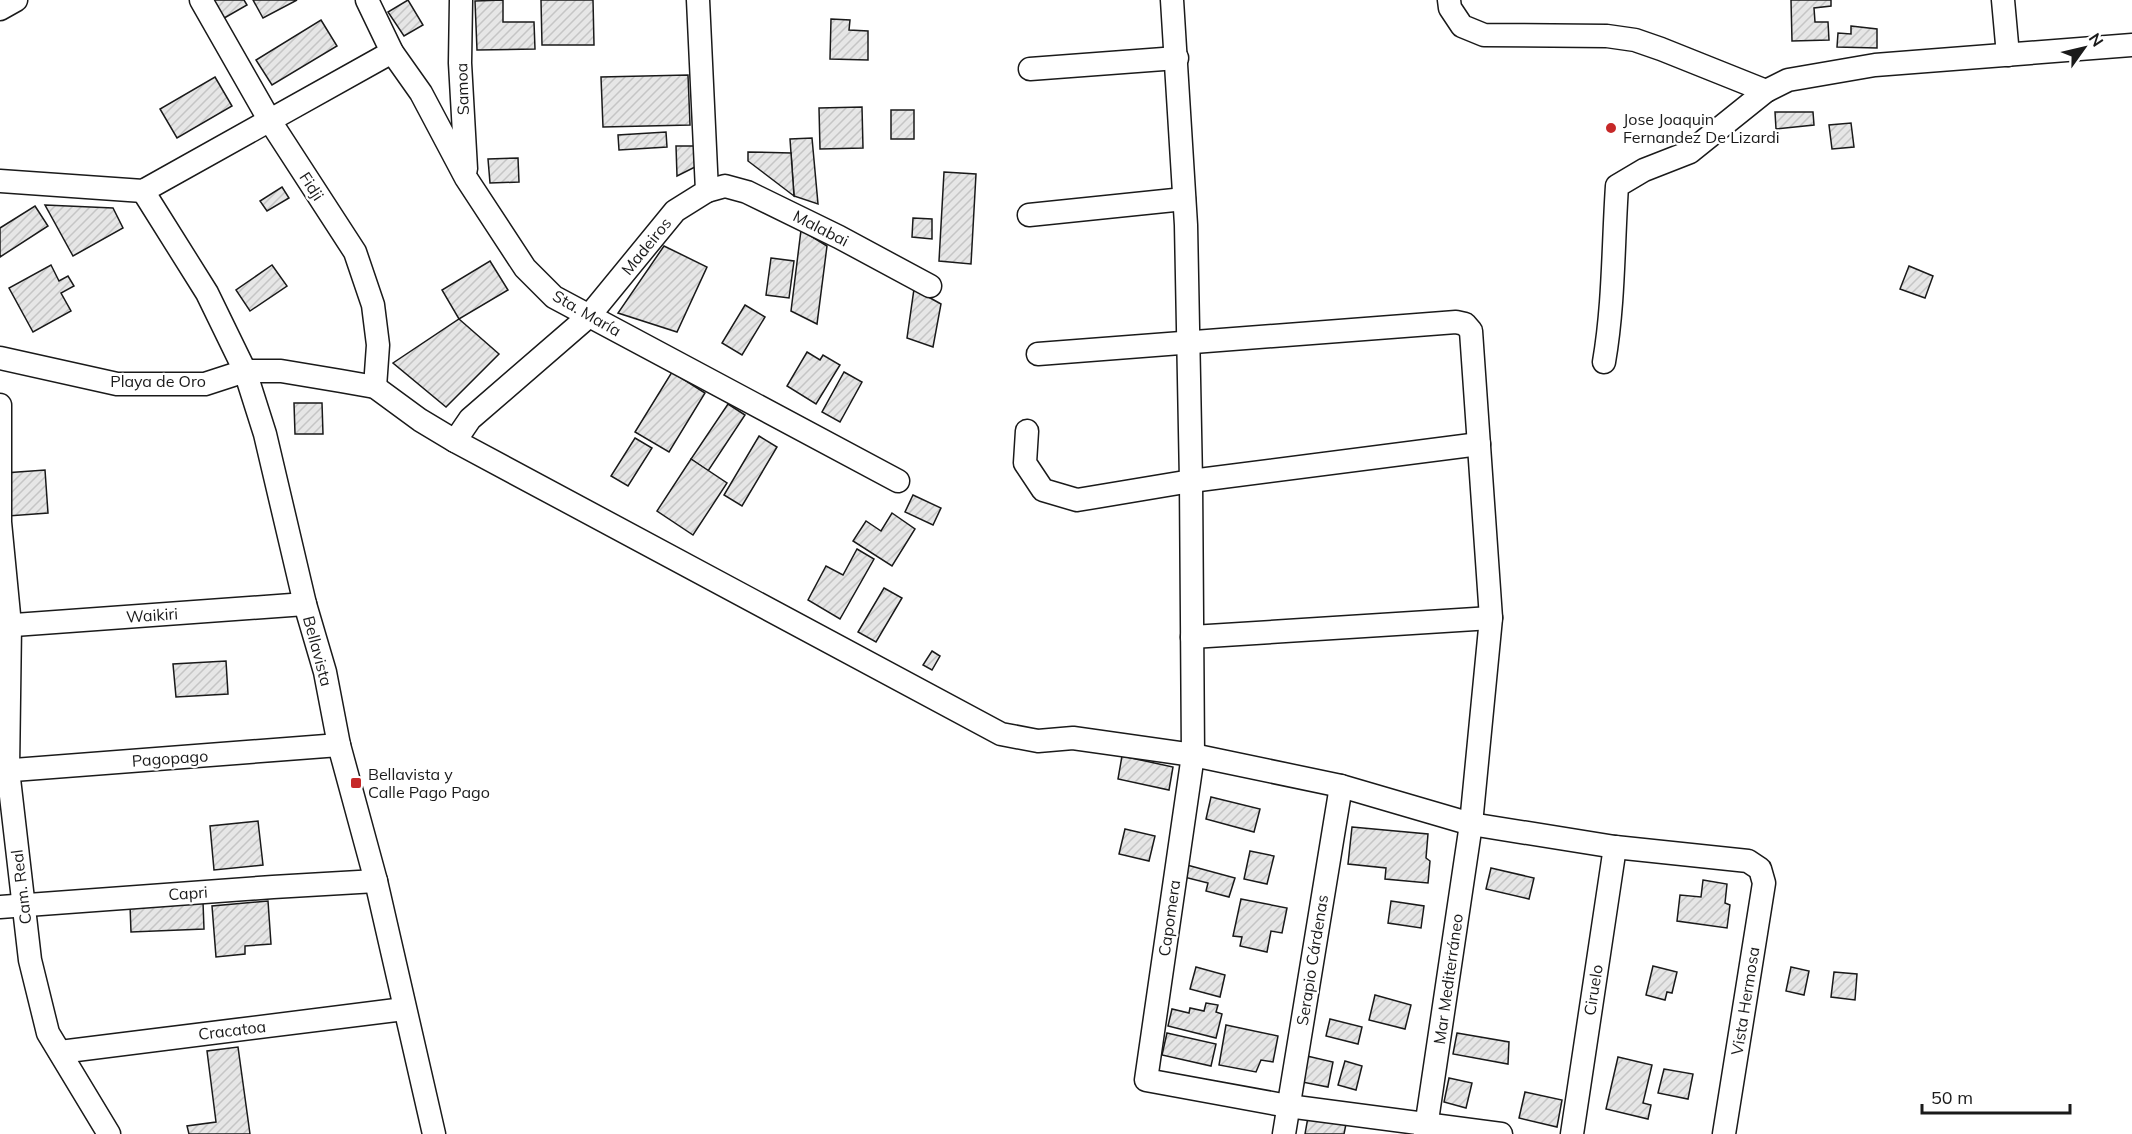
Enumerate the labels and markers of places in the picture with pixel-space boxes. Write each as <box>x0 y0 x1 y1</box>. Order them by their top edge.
place label: Jose Joaquin Fernandez De Lizardi <box>1623 109 1780 147</box>
marker: Jose Joaquin Fernandez De Lizardi <box>1604 121 1618 135</box>
place label: Bellavista y Calle Pago Pago <box>368 764 490 802</box>
marker: Bellavista y Calle Pago Pago <box>349 776 363 790</box>

